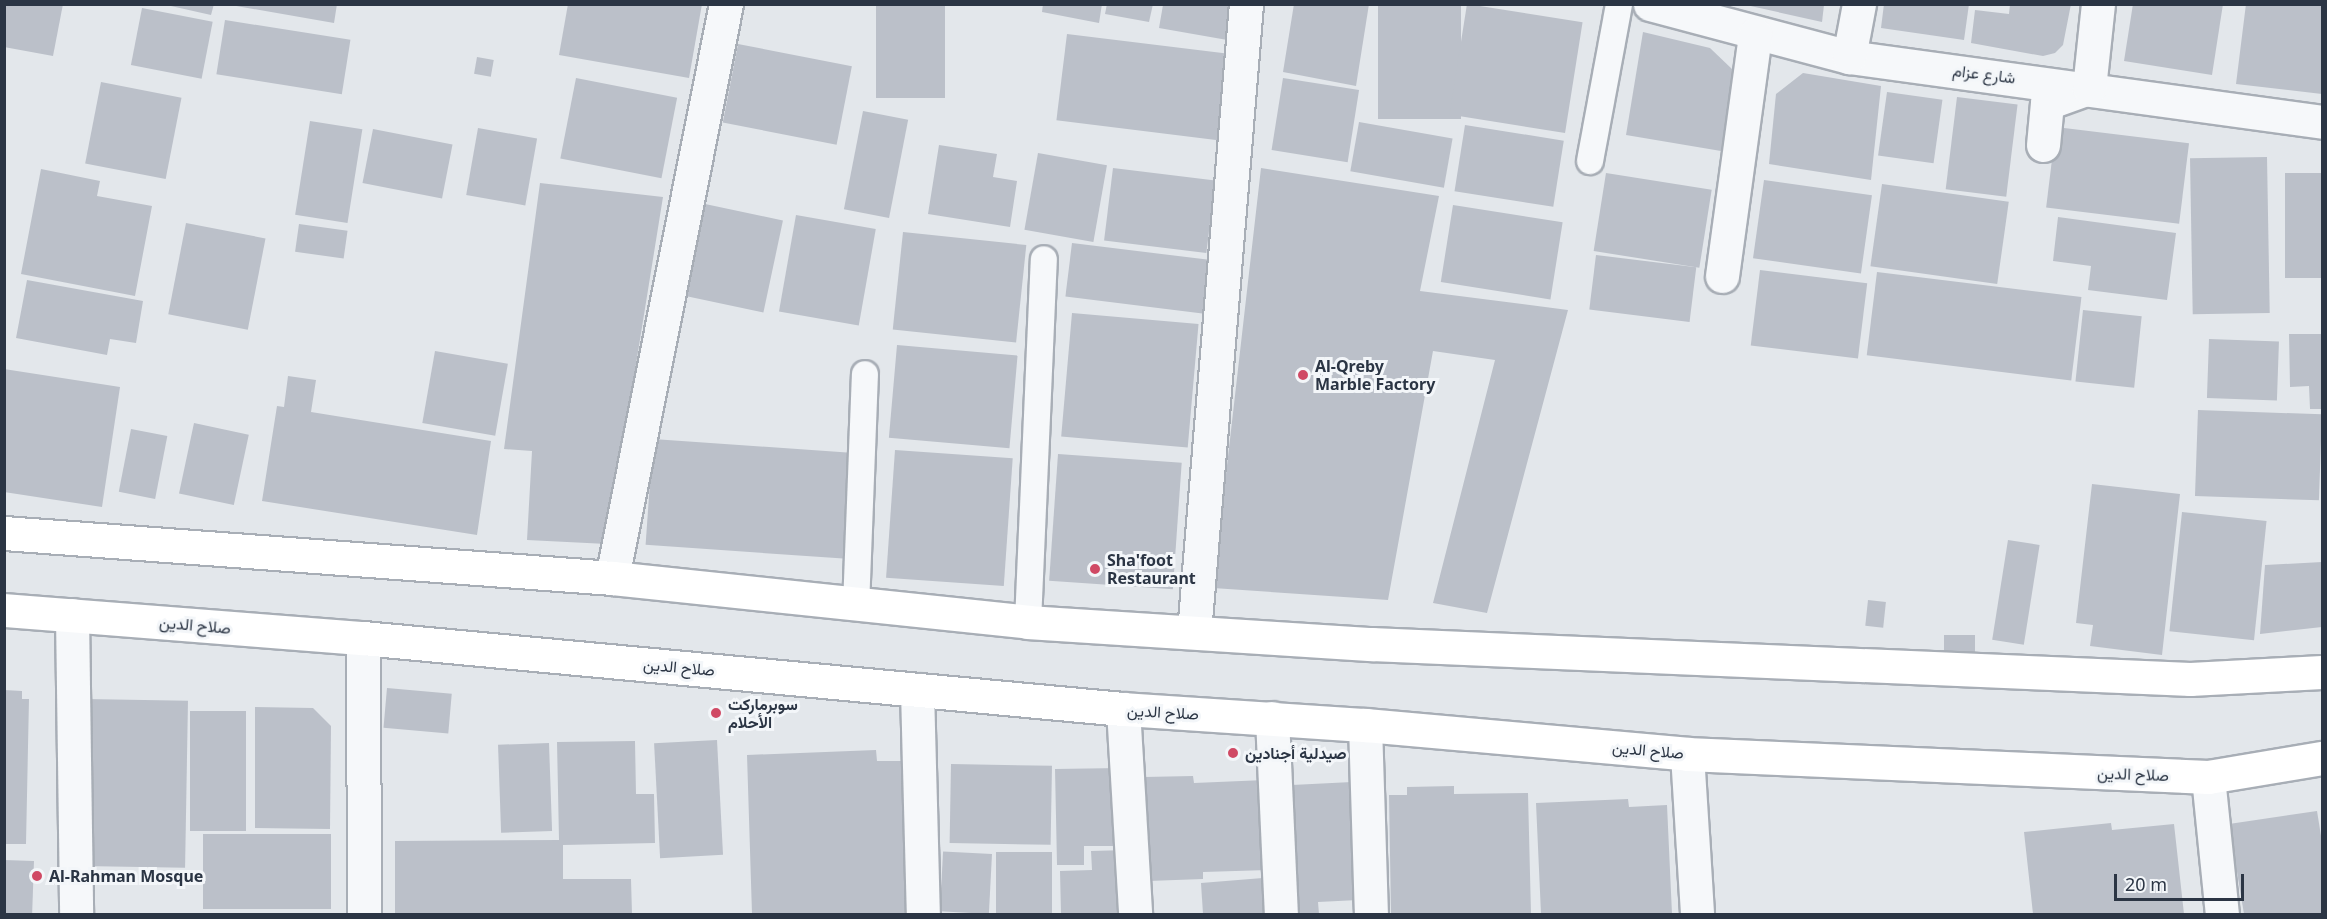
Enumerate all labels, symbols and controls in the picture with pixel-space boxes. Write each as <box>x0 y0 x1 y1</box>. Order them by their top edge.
street label: شارع عزام <box>1952 61 2016 87</box>
place label: Al-Qreby Marble Factory <box>1315 356 1435 394</box>
marker: Al-Qreby Marble Factory <box>1296 368 1310 382</box>
place label: Sha'foot Restaurant <box>1107 550 1196 588</box>
marker: Sha'foot Restaurant <box>1088 562 1102 576</box>
street label: صلاح الدين <box>158 612 232 638</box>
street label: صلاح الدين <box>642 654 716 680</box>
place label: سوبرماركت الأحلام <box>728 694 798 732</box>
street label: صلاح الدين <box>1127 701 1199 723</box>
marker: سوبرماركت الأحلام <box>709 706 723 720</box>
street label: صلاح الدين <box>1611 737 1685 763</box>
place label: صيدلية أجنادين <box>1245 743 1346 763</box>
marker: صيدلية أجنادين <box>1226 746 1240 760</box>
street label: صلاح الدين <box>2097 763 2169 785</box>
scale bar <box>2117 862 2248 900</box>
place label: Al-Rahman Mosque <box>49 866 203 886</box>
marker: Al-Rahman Mosque <box>30 869 44 883</box>
text: 20 m <box>2125 872 2167 896</box>

